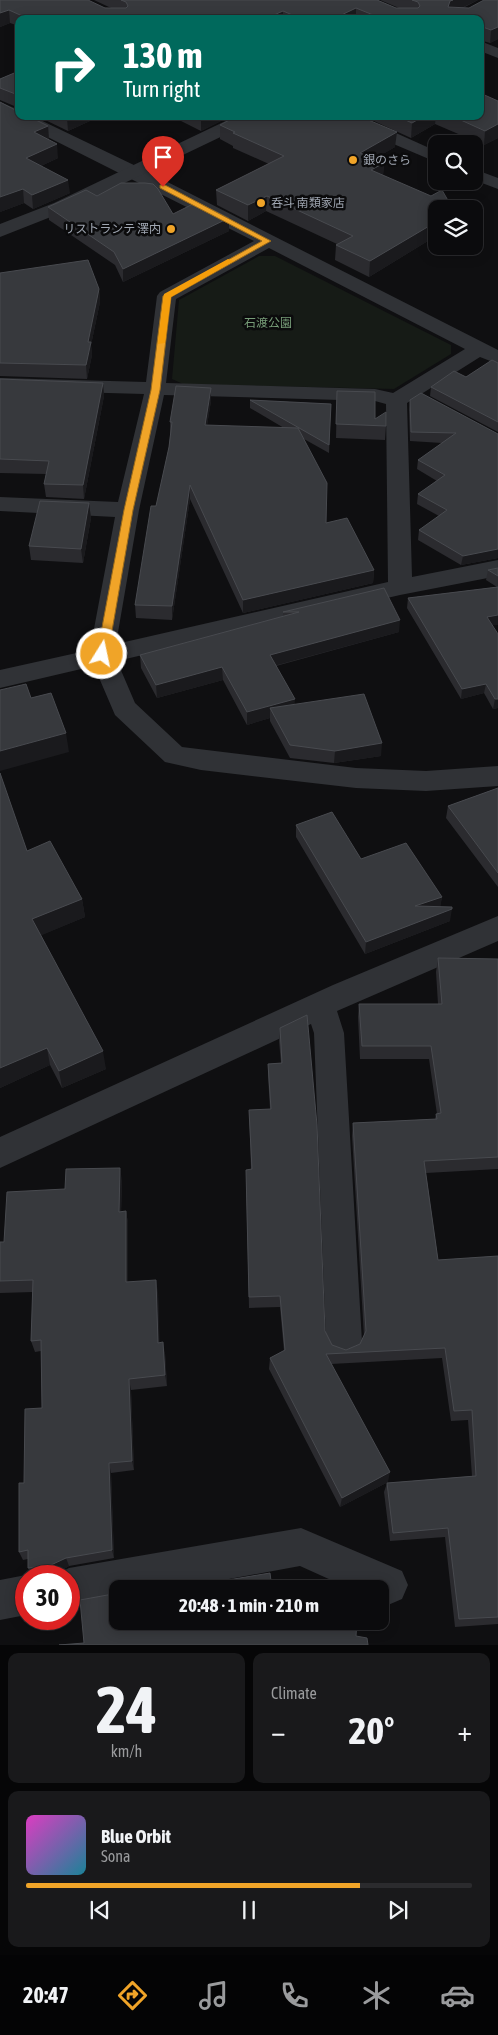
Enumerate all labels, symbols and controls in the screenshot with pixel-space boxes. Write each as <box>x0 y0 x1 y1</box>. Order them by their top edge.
icon: right <box>40 35 105 100</box>
text: 130 m <box>123 35 202 75</box>
text: Turn right <box>123 76 200 102</box>
map controls <box>428 135 483 255</box>
button: search <box>428 135 483 190</box>
pin <box>142 136 184 187</box>
icon: arrive <box>149 143 177 171</box>
place label: 銀のさら <box>363 153 411 167</box>
marker: 銀のさら <box>347 154 359 166</box>
place label: 呑斗 南類家店 <box>271 196 345 210</box>
marker: 呑斗 南類家店 <box>255 197 267 209</box>
button: layers <box>428 200 483 255</box>
place label: リストランテ 澤内 <box>63 222 161 236</box>
marker: リストランテ 澤内 <box>165 223 177 235</box>
park label: 石渡公園 <box>244 316 292 330</box>
position arrow <box>75 627 127 679</box>
speed limit sign: 30 <box>15 1565 80 1630</box>
text: 20:48 · 1 min · 210 m <box>179 1594 319 1616</box>
text: 24 <box>96 1672 157 1747</box>
text: Climate <box>271 1684 317 1702</box>
text: 20° <box>348 1709 395 1752</box>
text: − <box>271 1715 286 1747</box>
text: + <box>457 1715 472 1747</box>
text: km/h <box>111 1742 142 1760</box>
text: Blue Orbit <box>101 1825 171 1847</box>
text: Sona <box>101 1847 130 1865</box>
icon: previous <box>86 1896 114 1924</box>
icon: pause <box>235 1896 263 1924</box>
icon: next <box>384 1896 412 1924</box>
icon: directions <box>115 1978 150 2013</box>
icon: music <box>196 1978 231 2013</box>
icon: phone <box>277 1978 312 2013</box>
icon: climate <box>359 1978 394 2013</box>
icon: car <box>440 1978 475 2013</box>
text: 20:47 <box>23 1982 69 2008</box>

